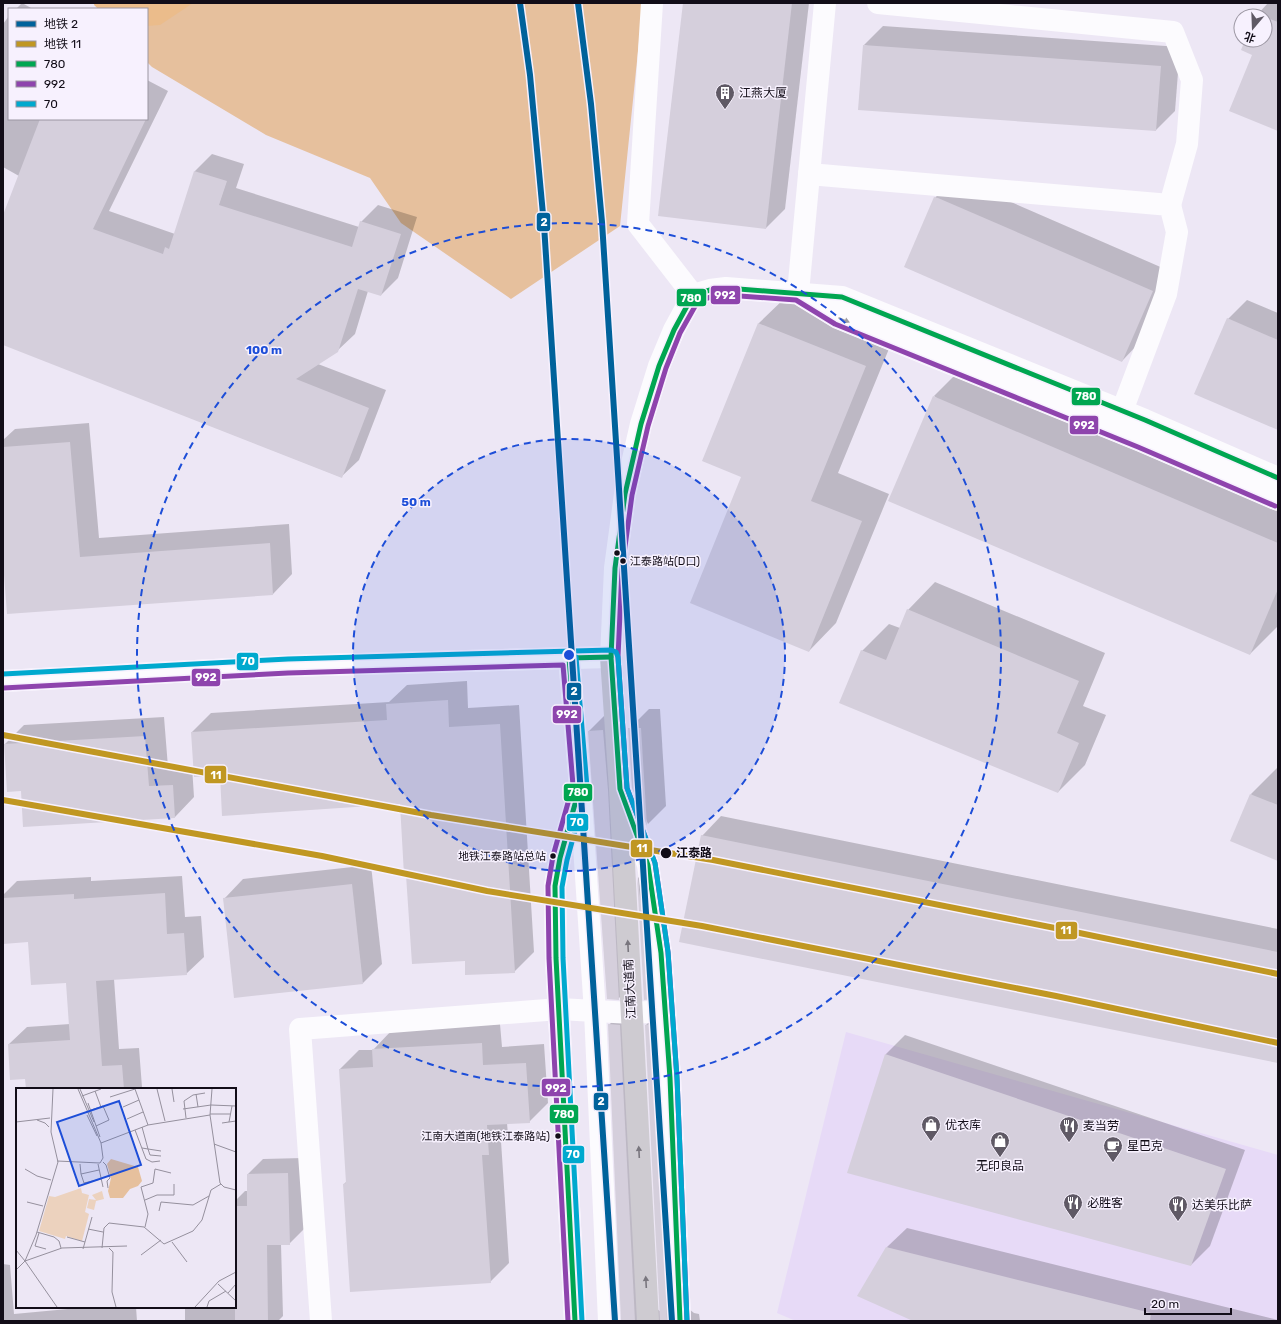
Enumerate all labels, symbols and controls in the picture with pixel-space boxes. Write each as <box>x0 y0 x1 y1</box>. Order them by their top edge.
legend <box>8 8 148 120</box>
north arrow <box>1233 8 1273 48</box>
text: 地铁 2 <box>44 17 78 31</box>
text: 北 <box>1243 29 1257 45</box>
text: 地铁 11 <box>44 37 81 51</box>
text: 780 <box>44 57 65 71</box>
text: 992 <box>44 77 65 91</box>
building icon: 江燕大厦 <box>714 82 736 110</box>
place label: 江燕大厦 <box>739 86 787 100</box>
text: 70 <box>44 97 58 111</box>
line badge: 2 <box>536 212 551 232</box>
text: 2 <box>540 216 548 229</box>
line badge: 992 <box>710 285 741 305</box>
line badge: 780 <box>676 288 707 307</box>
text: 992 <box>714 289 736 302</box>
text: 780 <box>680 292 702 305</box>
one-way arrow <box>838 317 849 323</box>
text: 100 m <box>246 343 282 357</box>
line badge: 780 <box>1071 387 1101 406</box>
text: 780 <box>1075 390 1097 403</box>
line badge: 992 <box>1069 415 1099 435</box>
text: 992 <box>1073 419 1095 432</box>
text: 50 m <box>401 495 431 509</box>
unlabelled marker <box>612 548 622 558</box>
place label: 江泰路站(D口) <box>630 555 700 568</box>
marker: 江泰路站(D口) <box>618 556 628 566</box>
centre of rings <box>562 648 576 662</box>
line badge: 70 <box>236 652 259 671</box>
text: 70 <box>241 655 255 668</box>
line badge: 992 <box>191 668 221 687</box>
text: 992 <box>195 671 217 684</box>
line badge: 2 <box>566 682 582 701</box>
text: 2 <box>570 685 578 698</box>
line badge: 992 <box>552 705 582 724</box>
text: 992 <box>556 708 578 721</box>
line badge: 11 <box>204 765 227 784</box>
text: 11 <box>211 769 221 782</box>
line badge: 780 <box>563 783 593 802</box>
text: 780 <box>567 786 589 799</box>
line badge: 70 <box>566 813 589 832</box>
text: 70 <box>570 816 584 829</box>
line badge: 11 <box>630 839 653 858</box>
text: 11 <box>637 842 647 855</box>
marker: 江泰路 <box>659 846 673 860</box>
place label: 江泰路 <box>676 846 712 860</box>
place label: 地铁江泰路站总站 <box>458 850 546 863</box>
marker: 地铁江泰路站总站 <box>548 851 558 861</box>
line badge: 11 <box>1055 921 1078 940</box>
text: 11 <box>1061 924 1071 937</box>
one-way arrow <box>625 939 631 952</box>
street label: 江南大道南 <box>621 959 639 1019</box>
line badge: 992 <box>541 1078 571 1097</box>
text: 992 <box>545 1082 567 1095</box>
inset map <box>16 1088 236 1308</box>
line badge: 2 <box>593 1092 609 1111</box>
text: 2 <box>597 1095 605 1108</box>
line badge: 780 <box>549 1104 579 1124</box>
text: 780 <box>553 1108 575 1121</box>
shop icon: 优衣库 <box>920 1114 942 1142</box>
restaurant icon: 麦当劳 <box>1058 1115 1080 1143</box>
place label: 优衣库 <box>945 1118 981 1132</box>
place label: 麦当劳 <box>1083 1119 1119 1133</box>
place label: 江南大道南(地铁江泰路站) <box>422 1130 550 1143</box>
shop icon: 无印良品 <box>989 1130 1011 1158</box>
marker: 江南大道南(地铁江泰路站) <box>553 1131 563 1141</box>
cafe icon: 星巴克 <box>1102 1135 1124 1163</box>
place label: 星巴克 <box>1127 1139 1163 1153</box>
line badge: 70 <box>562 1145 585 1164</box>
one-way arrow <box>635 1146 642 1158</box>
text: 70 <box>566 1148 580 1161</box>
place label: 无印良品 <box>976 1159 1024 1173</box>
restaurant icon: 必胜客 <box>1062 1192 1084 1220</box>
restaurant icon: 达美乐比萨 <box>1167 1194 1189 1222</box>
place label: 必胜客 <box>1087 1196 1123 1210</box>
place label: 达美乐比萨 <box>1192 1198 1252 1212</box>
one-way arrow <box>642 1276 649 1288</box>
scale bar <box>1145 1290 1231 1316</box>
text: 20 m <box>1151 1297 1179 1311</box>

